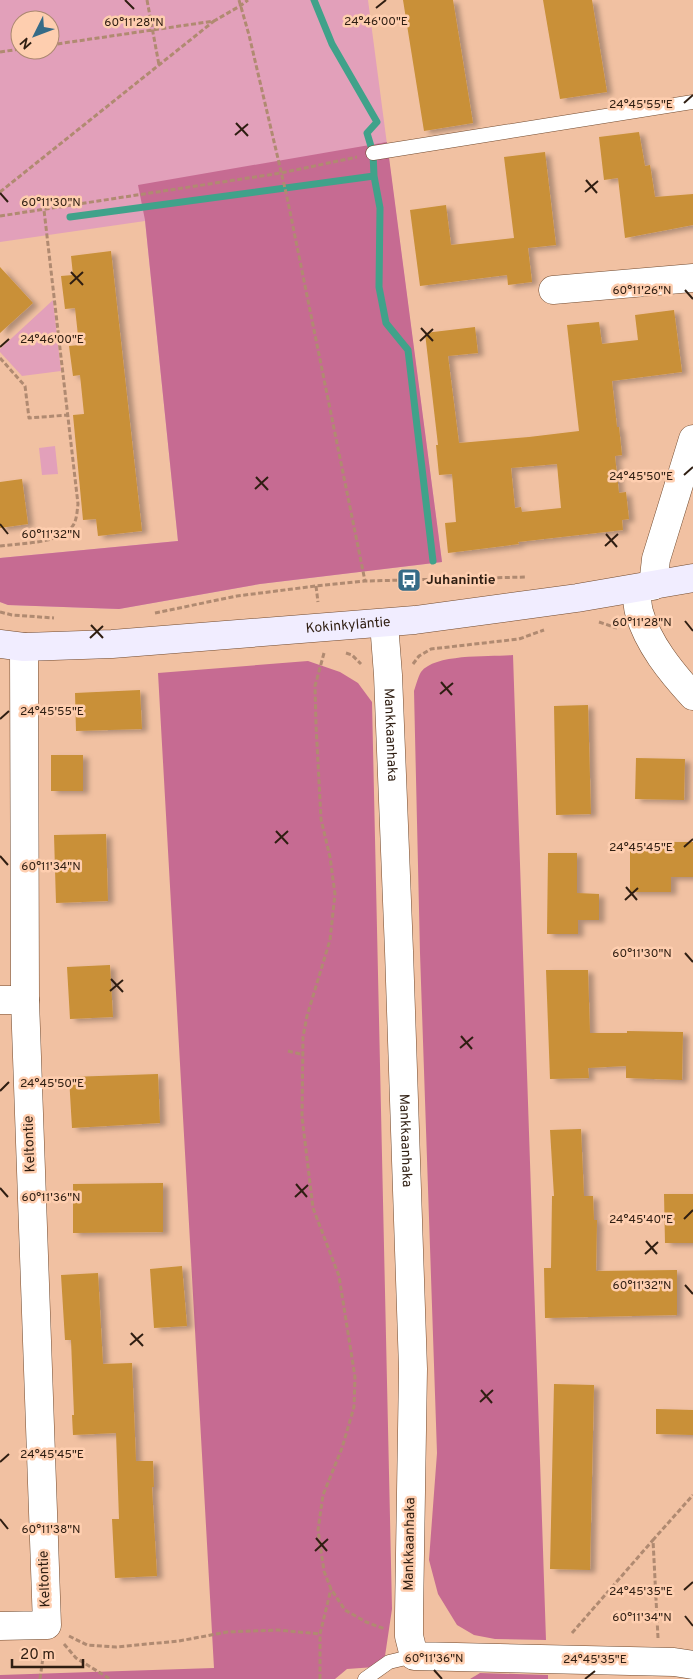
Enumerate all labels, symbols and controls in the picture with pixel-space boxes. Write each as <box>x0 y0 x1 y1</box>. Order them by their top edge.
north arrow <box>10 10 60 60</box>
text: 24°46'00"E <box>344 14 408 30</box>
text: 60°11'28"N <box>104 15 164 31</box>
text: N <box>17 33 36 52</box>
text: 24°45'55"E <box>609 97 673 113</box>
text: 60°11'30"N <box>21 195 81 211</box>
text: 60°11'26"N <box>612 283 672 299</box>
text: 24°46'00"E <box>20 332 84 348</box>
text: 24°45'50"E <box>609 469 673 485</box>
text: 60°11'32"N <box>22 527 80 543</box>
bus stop icon: Juhanintie <box>396 567 422 593</box>
place label: Juhanintie <box>426 572 496 589</box>
street label: Kokinkyläntie <box>305 613 391 637</box>
text: 60°11'28"N <box>612 615 672 631</box>
street label: Mankkaanhaka <box>380 688 401 782</box>
text: 24°45'55"E <box>20 704 84 720</box>
text: 24°45'45"E <box>609 840 673 856</box>
text: 60°11'34"N <box>21 859 81 875</box>
text: 60°11'30"N <box>612 946 672 962</box>
text: 24°45'50"E <box>20 1076 84 1092</box>
street label: Mankkaanhaka <box>395 1094 415 1188</box>
street label: Keltontie <box>21 1115 39 1173</box>
text: 60°11'36"N <box>21 1190 81 1206</box>
text: 24°45'40"E <box>609 1212 673 1228</box>
text: 60°11'32"N <box>613 1278 671 1294</box>
text: 24°45'45"E <box>20 1447 84 1463</box>
street label: Mankkaanhaka <box>401 1497 419 1591</box>
text: 60°11'38"N <box>21 1522 81 1538</box>
street label: Keltontie <box>36 1550 54 1608</box>
text: 24°45'35"E <box>609 1584 673 1600</box>
text: 60°11'34"N <box>612 1610 672 1626</box>
scale bar <box>12 1636 84 1668</box>
text: 20 m <box>20 1646 55 1665</box>
text: 60°11'36"N <box>404 1651 464 1667</box>
text: 24°45'35"E <box>563 1652 627 1668</box>

